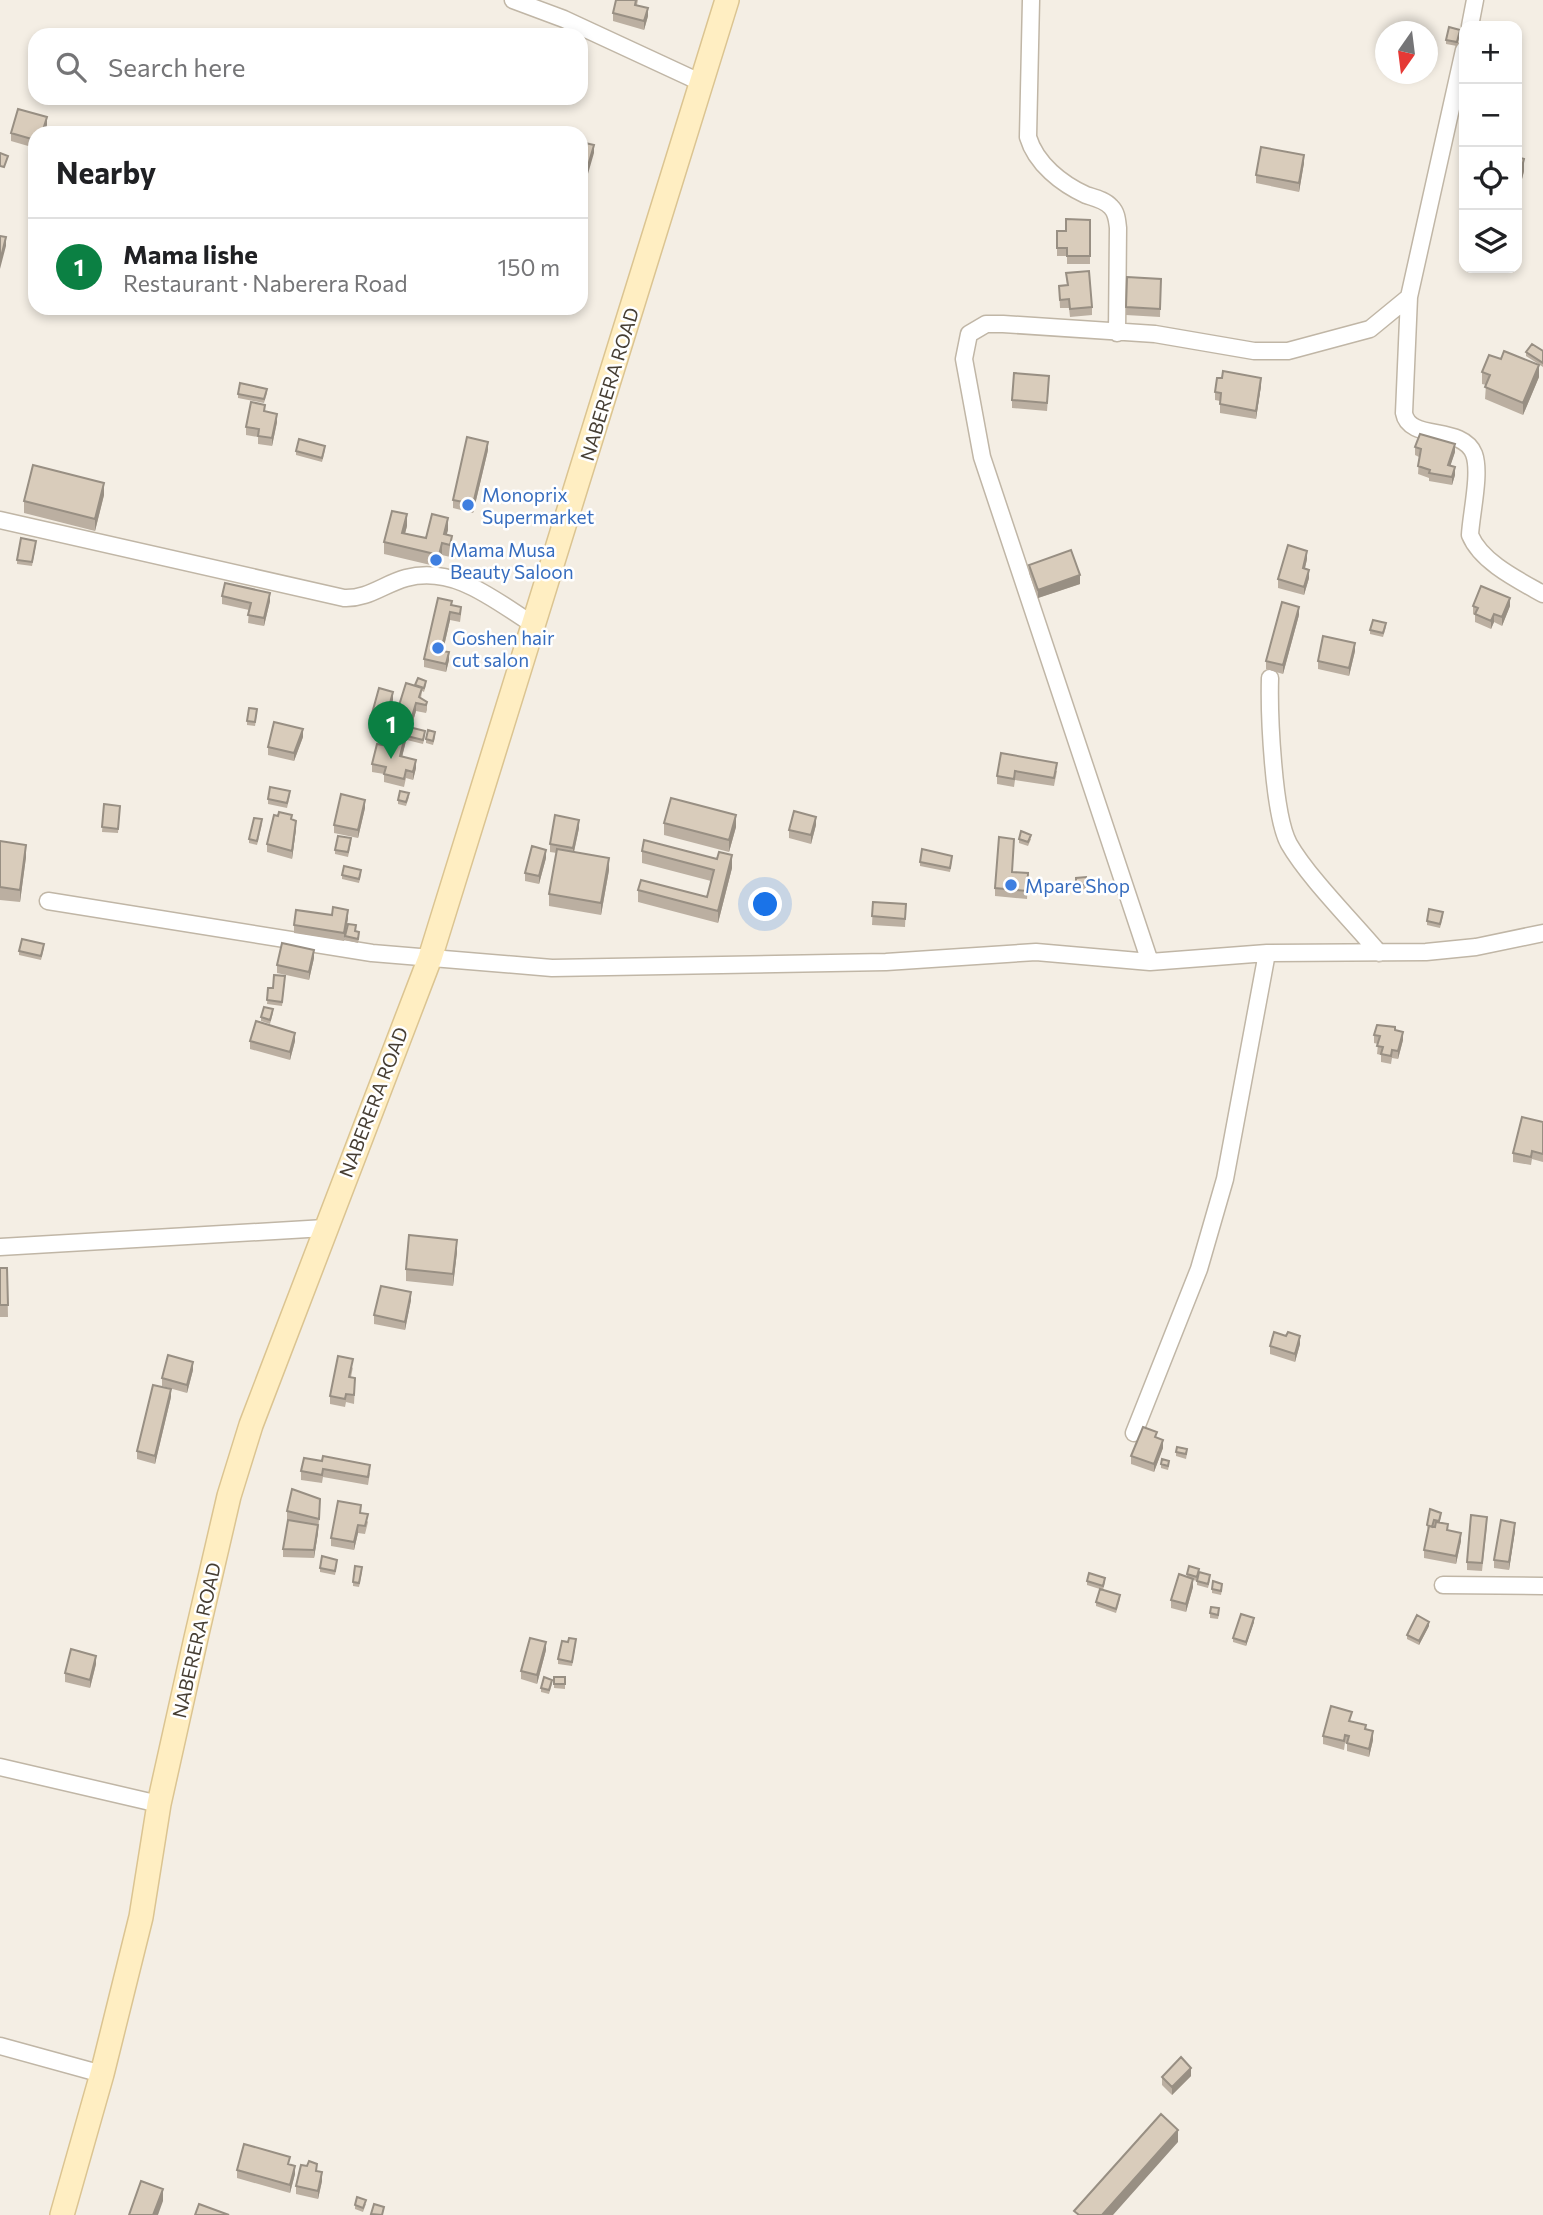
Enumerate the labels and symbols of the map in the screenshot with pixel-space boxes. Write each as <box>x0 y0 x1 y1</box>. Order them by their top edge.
north arrow <box>1375 21 1438 84</box>
street label: NABERERA ROAD <box>575 305 643 463</box>
place label: Monoprix Supermarket <box>482 483 594 528</box>
marker: Monoprix Supermarket <box>460 497 476 513</box>
place label: Mama Musa Beauty Saloon <box>450 538 574 583</box>
marker: Mama Musa Beauty Saloon <box>428 552 444 568</box>
place label: Goshen hair cut salon <box>452 626 555 671</box>
marker: Goshen hair cut salon <box>430 640 446 656</box>
pin: 1 <box>368 701 414 759</box>
place label: Mpare Shop <box>1025 874 1130 897</box>
marker: Mpare Shop <box>1003 877 1019 893</box>
your location <box>748 887 782 921</box>
street label: NABERERA ROAD <box>334 1024 412 1180</box>
street label: NABERERA ROAD <box>167 1560 225 1720</box>

